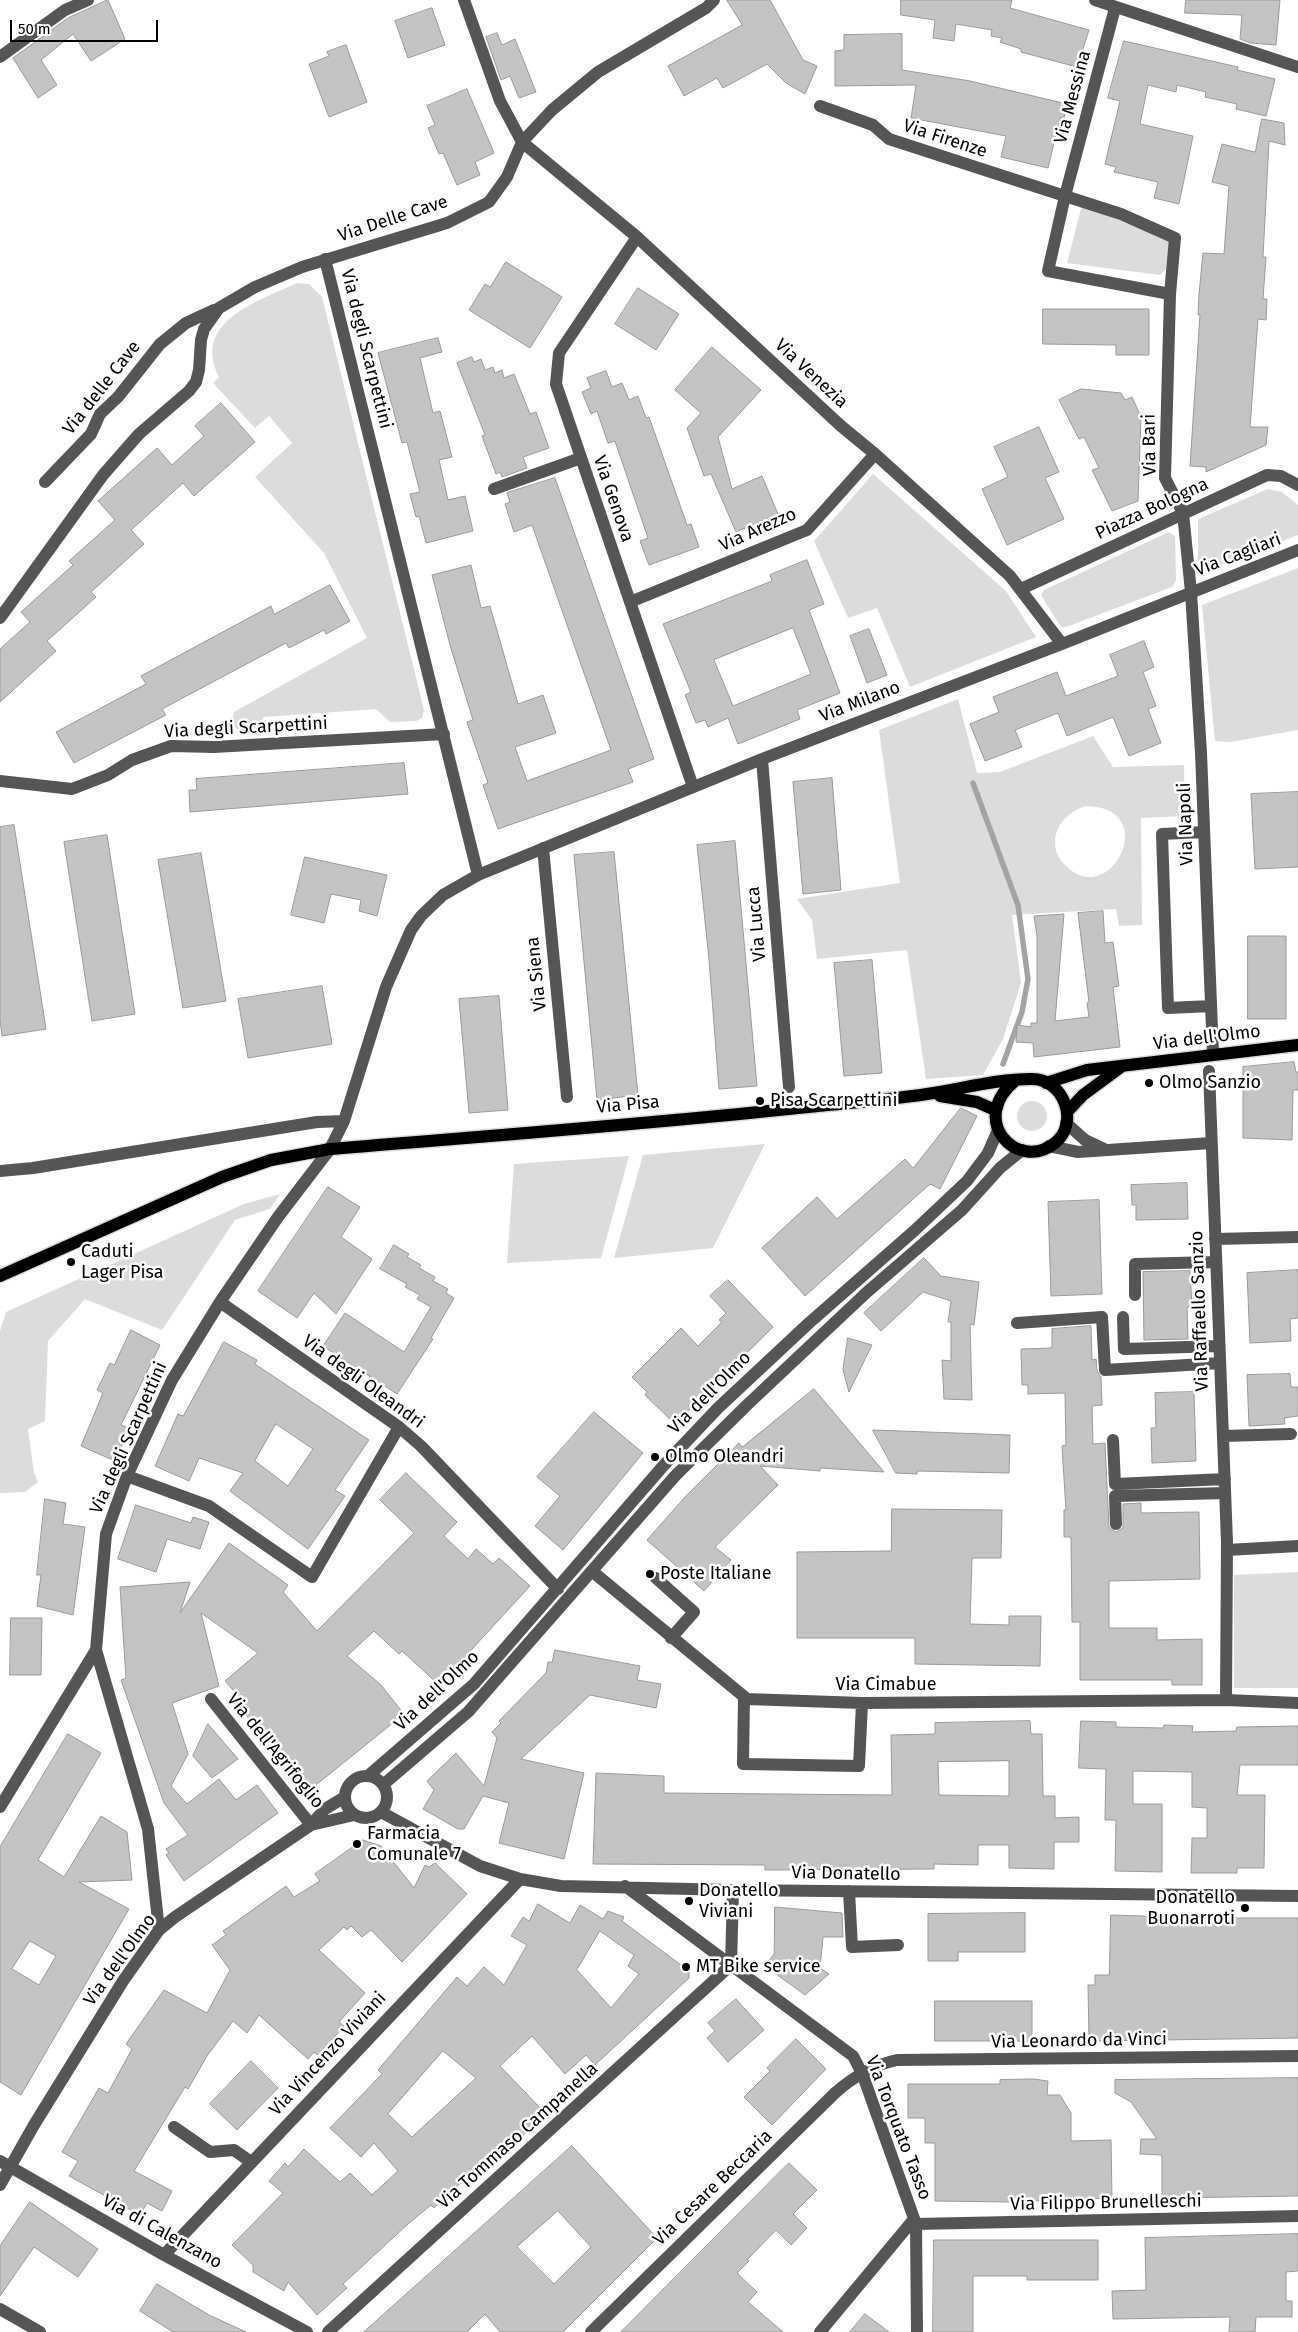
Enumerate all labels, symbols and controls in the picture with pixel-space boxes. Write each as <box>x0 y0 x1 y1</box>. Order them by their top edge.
scale bar <box>12 10 160 42</box>
text: 50 m <box>18 20 51 38</box>
street label: Via Messina <box>1050 48 1096 146</box>
street label: Via Firenze <box>900 115 990 163</box>
street label: Via Delle Cave <box>335 191 451 247</box>
street label: Via degli Scarpettini <box>336 267 396 431</box>
street label: Via Venezia <box>770 335 852 413</box>
street label: Via delle Cave <box>59 337 145 439</box>
street label: Via Bari <box>1139 414 1161 476</box>
street label: Via Genova <box>588 453 638 545</box>
street label: Piazza Bologna <box>1092 473 1212 545</box>
street label: Via Arezzo <box>716 503 800 557</box>
street label: Via Cagliari <box>1192 529 1284 581</box>
street label: Via Milano <box>817 677 903 727</box>
street label: Via degli Scarpettini <box>164 713 328 743</box>
street label: Via Napoli <box>1174 782 1198 866</box>
street label: Via Lucca <box>743 886 771 962</box>
street label: Via Siena <box>522 936 552 1012</box>
street label: Via dell'Olmo <box>1152 1021 1262 1055</box>
place label: Olmo Sanzio <box>1159 1072 1261 1094</box>
marker: Olmo Sanzio <box>1143 1077 1155 1089</box>
place label: Pisa Scarpettini <box>770 1090 897 1112</box>
street label: Via Pisa <box>596 1091 660 1119</box>
marker: Pisa Scarpettini <box>754 1095 766 1107</box>
street label: Via Raffaello Sanzio <box>1186 1230 1214 1392</box>
place label: Caduti Lager Pisa <box>81 1241 164 1284</box>
marker: Caduti Lager Pisa <box>65 1256 77 1268</box>
street label: Via degli Oleandri <box>298 1331 428 1433</box>
street label: Via dell'Olmo <box>664 1347 756 1439</box>
street label: Via degli Scarpettini <box>86 1359 172 1517</box>
place label: Olmo Oleandri <box>665 1446 784 1468</box>
marker: Olmo Oleandri <box>649 1451 661 1463</box>
place label: Poste Italiane <box>660 1563 771 1585</box>
marker: Poste Italiane <box>644 1568 656 1580</box>
street label: Via dell'Olmo <box>390 1646 484 1736</box>
street label: Via Cimabue <box>836 1674 936 1696</box>
street label: Via dell'Agrifoglio <box>222 1689 328 1813</box>
place label: Farmacia Comunale 7 <box>367 1823 461 1866</box>
marker: Farmacia Comunale 7 <box>351 1838 363 1850</box>
street label: Via Donatello <box>791 1862 901 1886</box>
place label: Donatello Viviani <box>699 1880 778 1922</box>
place label: Donatello Buonarroti <box>1147 1887 1235 1930</box>
marker: Donatello Viviani <box>683 1895 695 1907</box>
marker: Donatello Buonarroti <box>1239 1902 1251 1914</box>
street label: Via dell'Olmo <box>79 1910 161 2010</box>
place label: MT Bike service <box>696 1956 821 1978</box>
marker: MT Bike service <box>680 1961 692 1973</box>
street label: Via Vincenzo Viviani <box>265 1988 391 2120</box>
street label: Via Leonardo da Vinci <box>991 2029 1167 2053</box>
street label: Via Torquato Tasso <box>861 2053 935 2203</box>
street label: Via Tommaso Campanella <box>433 2058 603 2214</box>
street label: Via Cesare Beccaria <box>649 2126 777 2250</box>
street label: Via di Calenzano <box>98 2190 226 2274</box>
street label: Via Filippo Brunelleschi <box>1010 2191 1202 2215</box>

